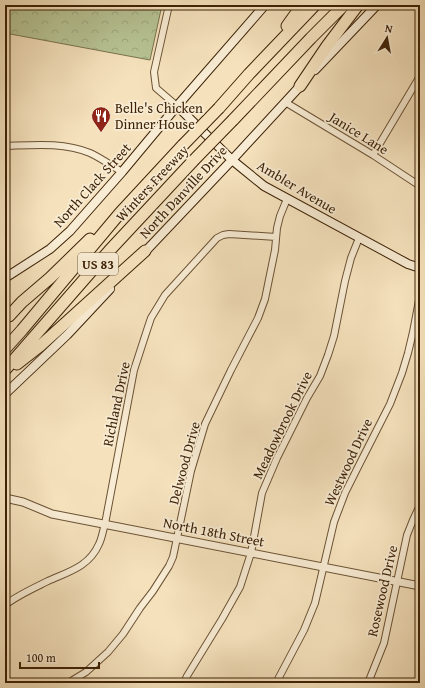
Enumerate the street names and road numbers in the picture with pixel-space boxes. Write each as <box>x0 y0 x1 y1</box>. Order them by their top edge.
street label: Janice Lane <box>324 106 393 159</box>
street label: North Clack Street <box>49 138 136 232</box>
street label: Winters Freeway <box>111 140 193 226</box>
street label: North Danville Drive <box>135 141 232 243</box>
street label: Ambler Avenue <box>253 155 341 219</box>
road number: US 83 <box>78 253 118 275</box>
street label: Richland Drive <box>97 359 135 448</box>
street label: Meadowbrook Drive <box>247 367 317 482</box>
street label: Westwood Drive <box>319 415 377 509</box>
street label: Delwood Drive <box>163 419 205 507</box>
street label: North 18th Street <box>162 512 266 552</box>
street label: Rosewood Drive <box>362 543 402 639</box>

